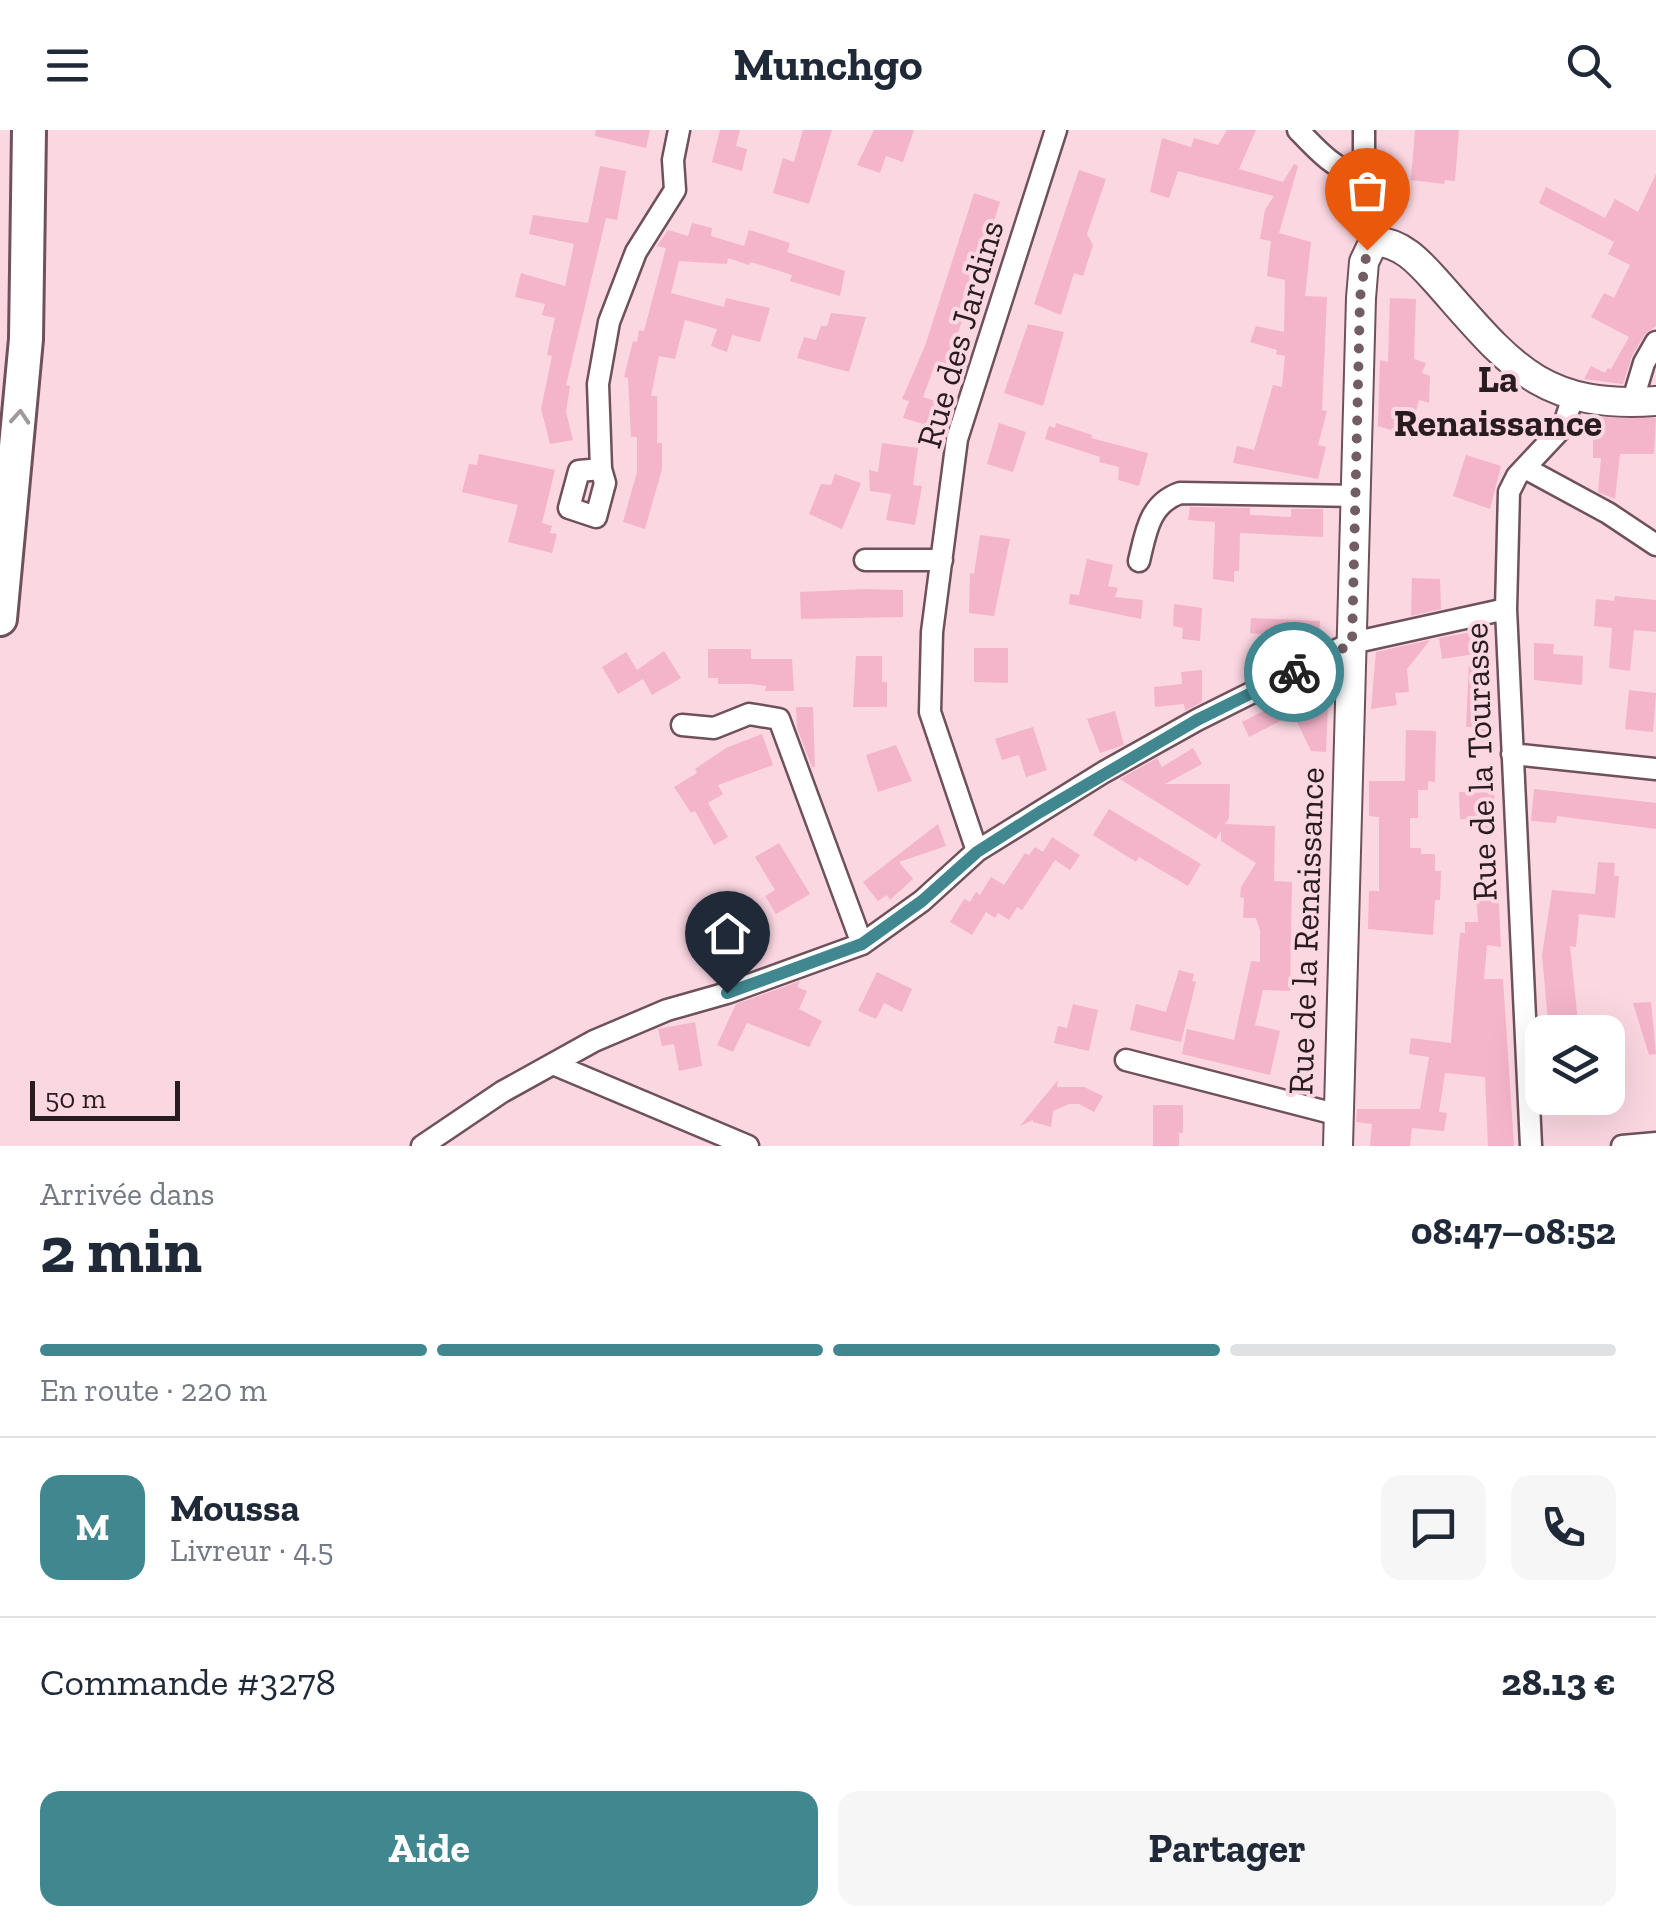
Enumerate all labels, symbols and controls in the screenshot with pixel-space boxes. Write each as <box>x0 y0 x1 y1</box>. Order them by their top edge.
icon: menu <box>40 38 95 93</box>
text: Munchgo <box>733 38 923 92</box>
icon: search <box>1561 38 1616 93</box>
pin <box>1325 148 1410 251</box>
icon: bag <box>1340 163 1395 218</box>
street label: Rue des Jardins <box>907 215 1013 453</box>
district label: La Renaissance <box>1394 356 1602 446</box>
one-way arrow <box>9 409 31 425</box>
courier <box>1244 622 1344 722</box>
street label: Rue de la Tourasse <box>1454 622 1506 902</box>
icon: bike <box>1267 645 1322 700</box>
street label: Rue de la Renaissance <box>1279 766 1333 1096</box>
pin <box>685 891 770 994</box>
icon: home <box>700 906 755 961</box>
map controls <box>1525 1015 1625 1115</box>
button: layers <box>1525 1015 1625 1115</box>
scale bar <box>30 1076 180 1120</box>
text: 50 m <box>45 1082 106 1115</box>
text: Arrivée dans <box>40 1175 215 1213</box>
text: 08:47–08:52 <box>1411 1208 1616 1254</box>
text: 2 min <box>40 1211 202 1289</box>
text: En route · 220 m <box>40 1371 267 1409</box>
button: chat <box>1381 1475 1486 1580</box>
button: phone <box>1511 1475 1616 1580</box>
text: Moussa <box>170 1485 300 1531</box>
text: M <box>75 1504 110 1550</box>
text: Livreur · 4.5 <box>170 1531 334 1569</box>
text: Commande #3278 <box>40 1659 336 1705</box>
text: 28.13 € <box>1501 1659 1616 1705</box>
button: Aide <box>40 1791 818 1906</box>
button: Partager <box>838 1791 1616 1906</box>

